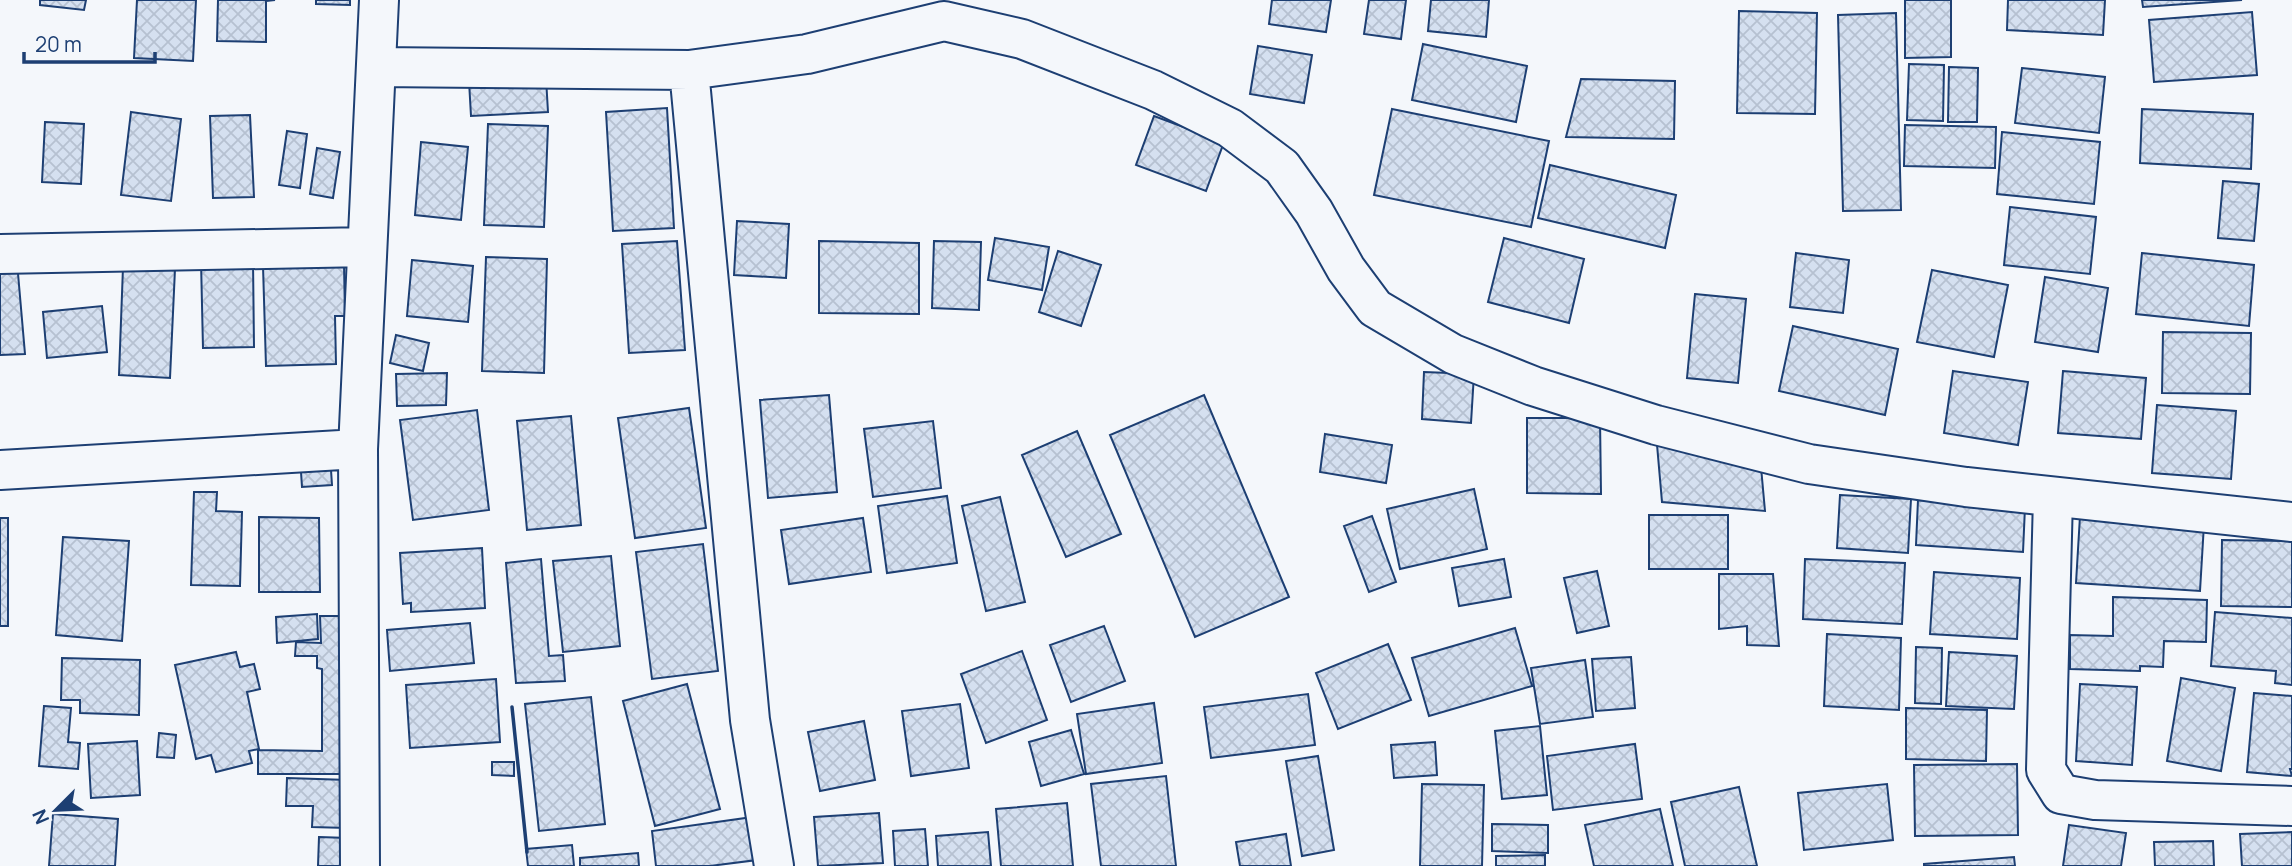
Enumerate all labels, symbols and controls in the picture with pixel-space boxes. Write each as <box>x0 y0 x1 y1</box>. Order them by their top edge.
scale bar <box>24 21 156 65</box>
text: 20 m <box>35 30 82 58</box>
north arrow <box>21 775 91 845</box>
text: N <box>26 805 55 828</box>

